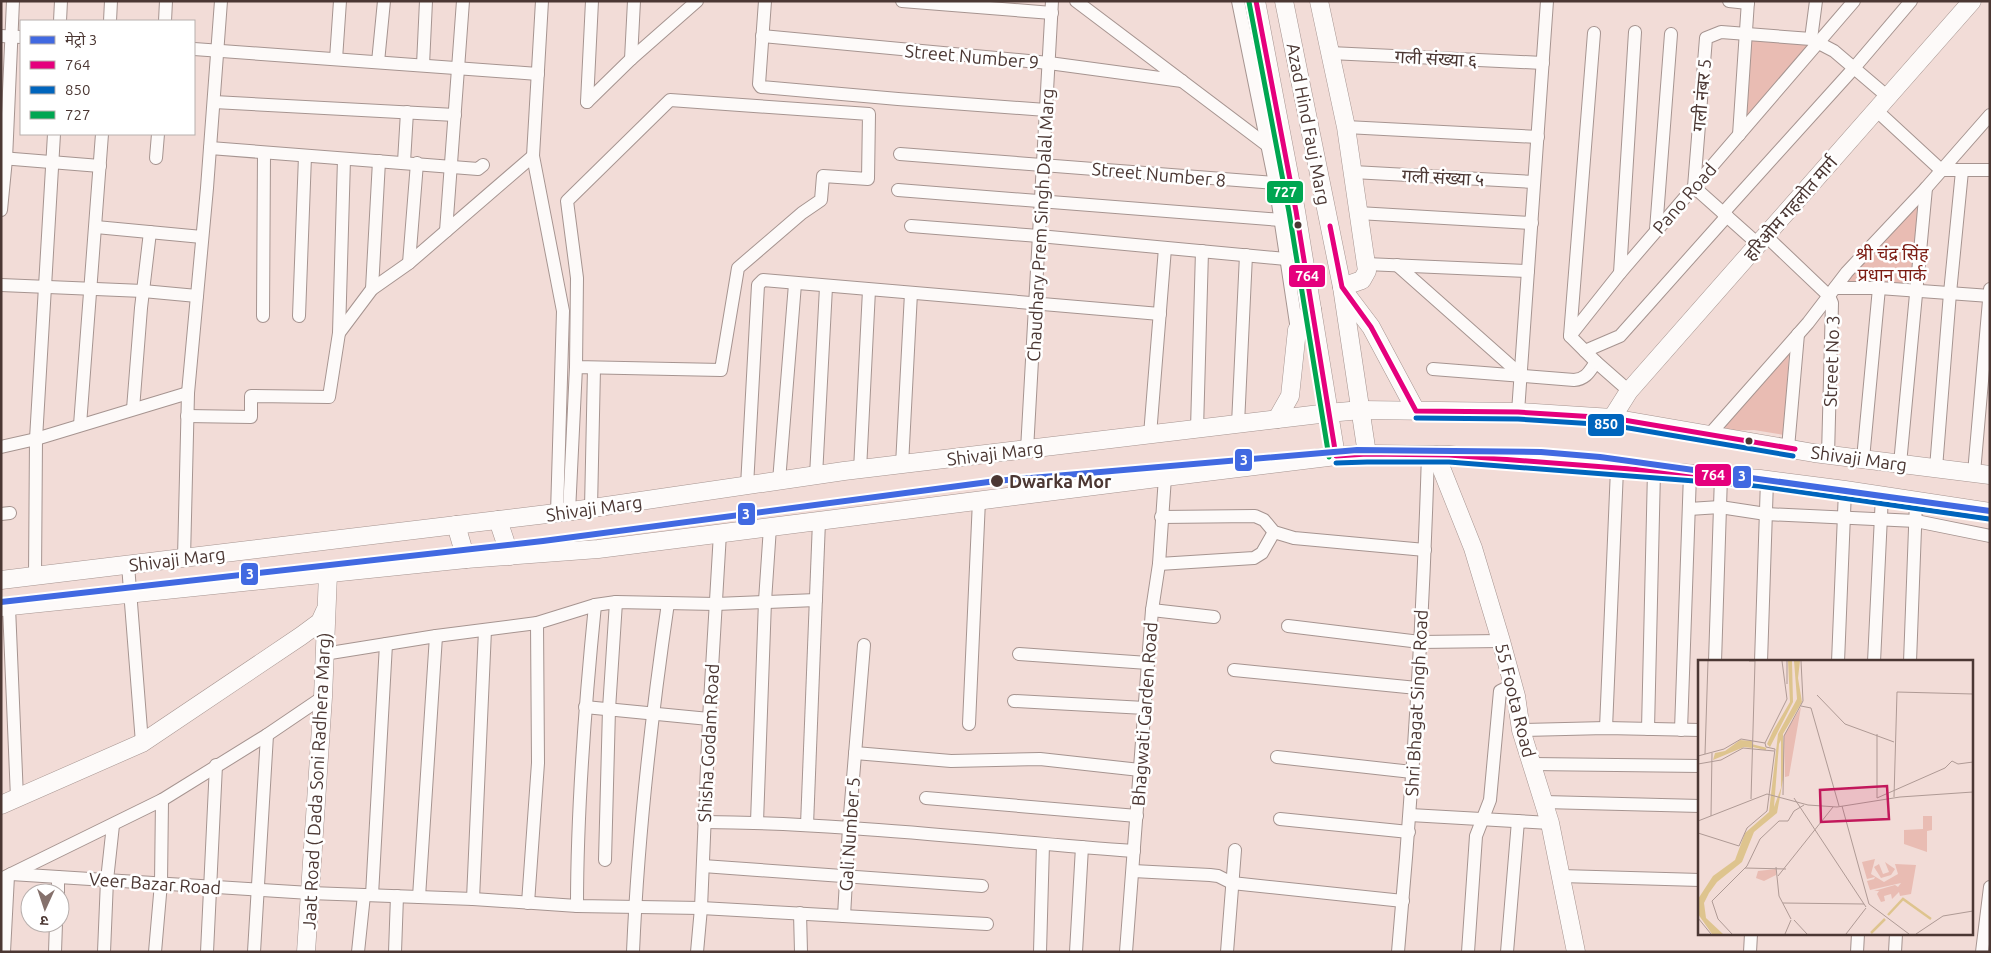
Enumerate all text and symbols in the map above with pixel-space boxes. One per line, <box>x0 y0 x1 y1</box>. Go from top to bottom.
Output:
legend <box>20 20 195 135</box>
text: मेट्रो 3 <box>65 31 97 49</box>
street label: Street Number 9 <box>904 40 1040 72</box>
street label: Azad Hind Fauj Marg <box>1283 41 1335 207</box>
street label: गली संख्या ६ <box>1394 46 1478 70</box>
text: 764 <box>65 56 90 73</box>
street label: गली नंबर 5 <box>1688 58 1714 132</box>
text: 850 <box>65 81 90 98</box>
street label: Chaudhary Prem Singh Dalal Marg <box>1023 88 1057 362</box>
text: 727 <box>65 106 90 123</box>
street label: हरिओम गहलोत मार्ग <box>1739 151 1841 264</box>
street label: Street Number 8 <box>1091 158 1227 190</box>
street label: Pano Road <box>1648 159 1720 237</box>
street label: गली संख्या ५ <box>1401 165 1485 189</box>
line badge: 727 <box>1266 180 1304 204</box>
text: 727 <box>1273 184 1297 200</box>
unlabelled marker <box>1293 220 1303 230</box>
park label: श्री चंद्र सिंह प्रधान पार्क <box>1855 243 1929 284</box>
line badge: 764 <box>1288 264 1326 288</box>
text: 764 <box>1295 268 1319 284</box>
street label: Street No 3 <box>1819 315 1843 407</box>
line badge: 850 <box>1587 413 1625 437</box>
text: 850 <box>1594 416 1618 432</box>
unlabelled marker <box>1744 436 1754 446</box>
street label: Shivaji Marg <box>946 437 1044 469</box>
street label: Shivaji Marg <box>1810 441 1908 475</box>
line badge: 3 <box>1234 448 1253 472</box>
text: 3 <box>1240 452 1248 468</box>
line badge: 764 <box>1694 463 1732 487</box>
line badge: 3 <box>1732 465 1752 489</box>
text: 764 <box>1701 467 1725 483</box>
text: 3 <box>1738 468 1746 484</box>
place label: Dwarka Mor <box>1009 471 1112 491</box>
marker: Dwarka Mor <box>989 473 1005 489</box>
street label: Shivaji Marg <box>545 491 643 525</box>
line badge: 3 <box>737 502 756 526</box>
text: 3 <box>742 506 750 522</box>
street label: Shivaji Marg <box>128 543 226 575</box>
line badge: 3 <box>240 562 259 586</box>
text: 3 <box>246 566 254 582</box>
street label: Shri Bhagat Singh Road <box>1401 609 1431 797</box>
street label: Bhagwati Garden Road <box>1128 621 1160 807</box>
street label: Jaat Road ( Dada Soni Radhera Marg) <box>298 632 335 930</box>
street label: 55 Foota Road <box>1492 641 1540 759</box>
inset map <box>1698 660 1974 936</box>
street label: Shisha Godam Road <box>694 663 722 823</box>
street label: Gali Number 5 <box>835 776 863 892</box>
street label: Veer Bazar Road <box>88 868 222 898</box>
north arrow <box>20 883 70 933</box>
text: उ <box>39 913 49 929</box>

